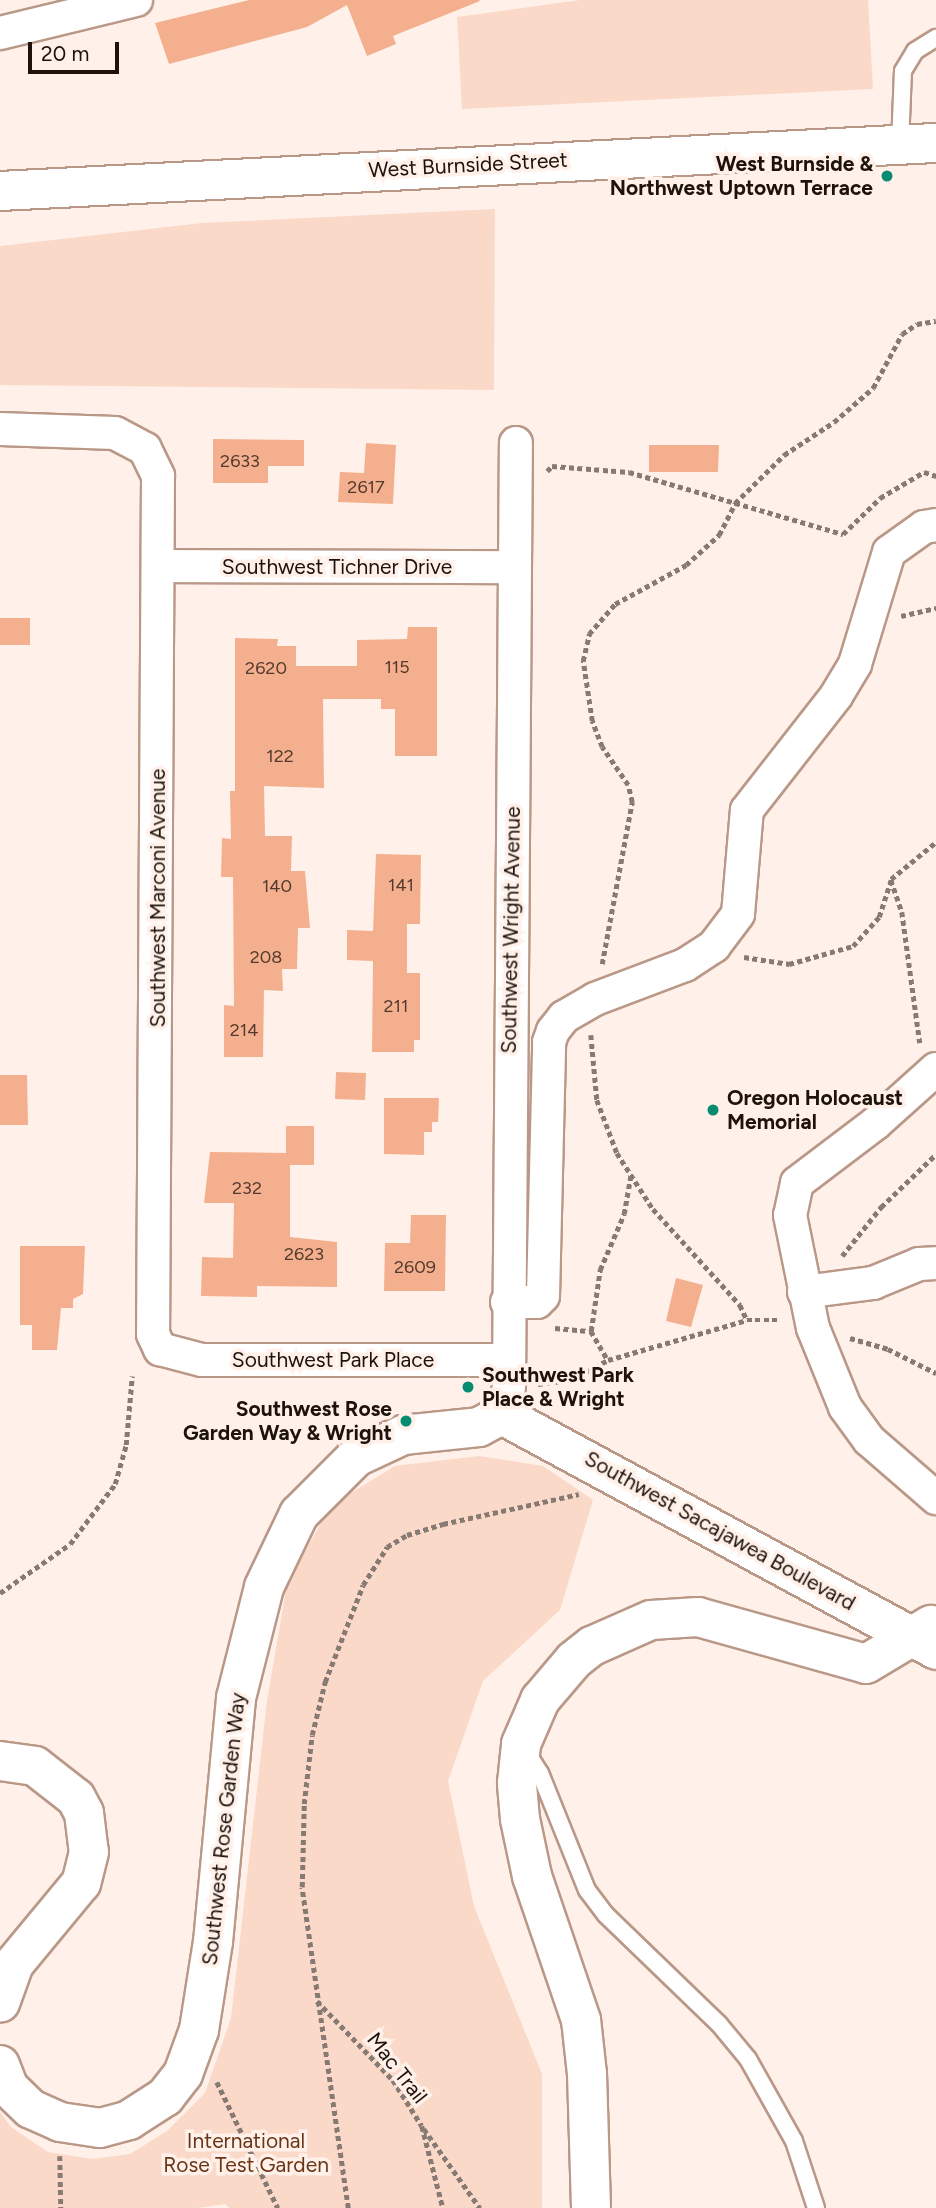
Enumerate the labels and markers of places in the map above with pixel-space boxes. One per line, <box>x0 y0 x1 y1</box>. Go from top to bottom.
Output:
place label: West Burnside & Northwest Uptown Terrace <box>610 151 873 201</box>
marker: West Burnside & Northwest Uptown Terrace <box>879 168 895 184</box>
place label: Oregon Holocaust Memorial <box>727 1085 903 1135</box>
marker: Oregon Holocaust Memorial <box>705 1102 721 1118</box>
place label: Southwest Park Place & Wright <box>482 1362 634 1412</box>
marker: Southwest Park Place & Wright <box>460 1379 476 1395</box>
place label: Southwest Rose Garden Way & Wright <box>183 1396 392 1446</box>
marker: Southwest Rose Garden Way & Wright <box>398 1413 414 1429</box>

